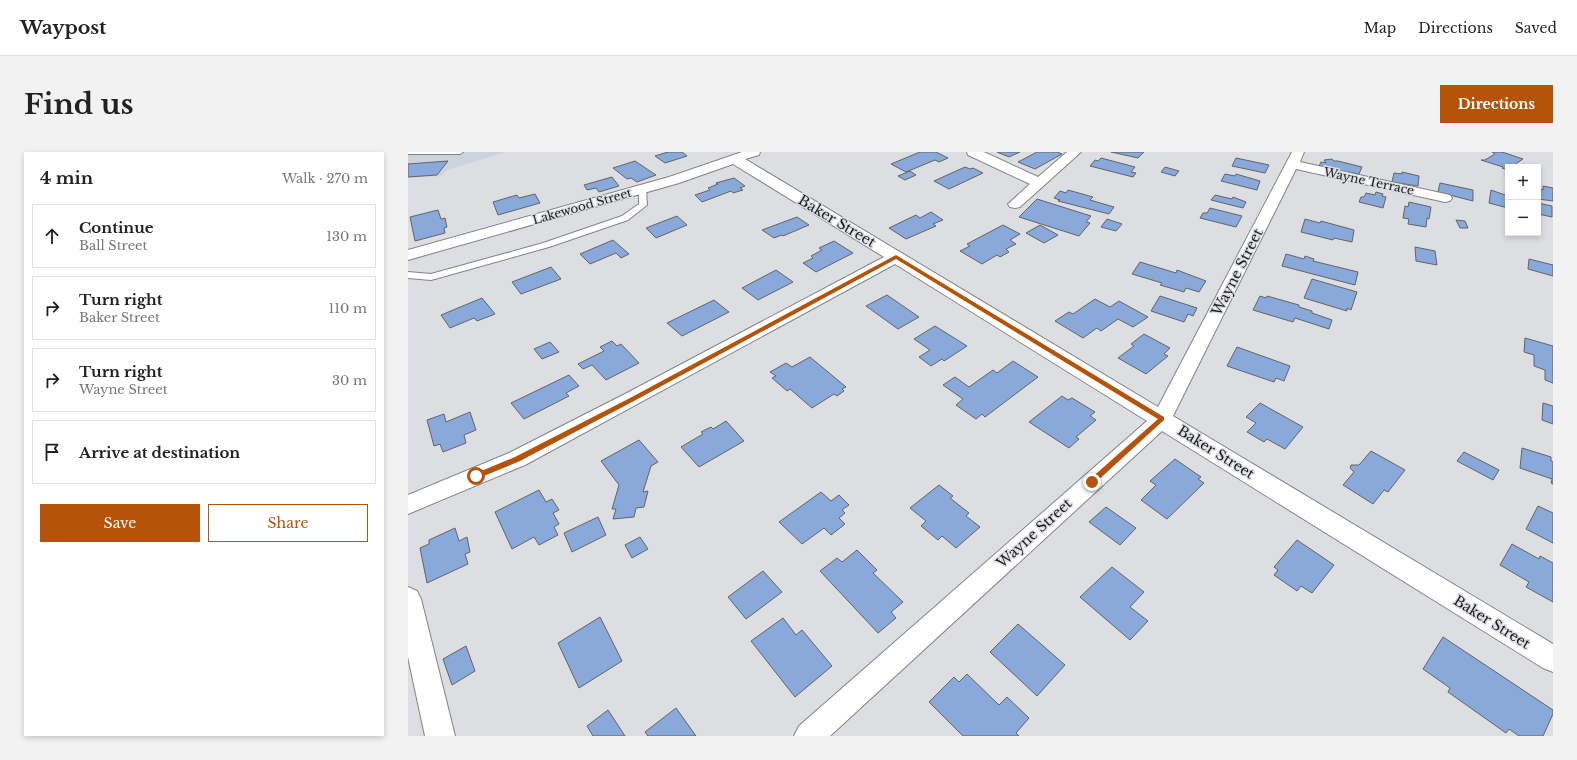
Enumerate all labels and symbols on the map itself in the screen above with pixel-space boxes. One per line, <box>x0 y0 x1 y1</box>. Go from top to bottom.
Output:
street label: Wayne Terrace <box>1321 164 1416 198</box>
street label: Lakewood Street <box>531 185 634 227</box>
street label: Baker Street <box>795 191 880 251</box>
street label: Wayne Street <box>1207 225 1267 320</box>
street label: Baker Street <box>1174 421 1258 483</box>
route start <box>467 467 485 485</box>
route end <box>1083 473 1101 491</box>
street label: Wayne Street <box>992 494 1076 572</box>
street label: Baker Street <box>1450 591 1534 653</box>

